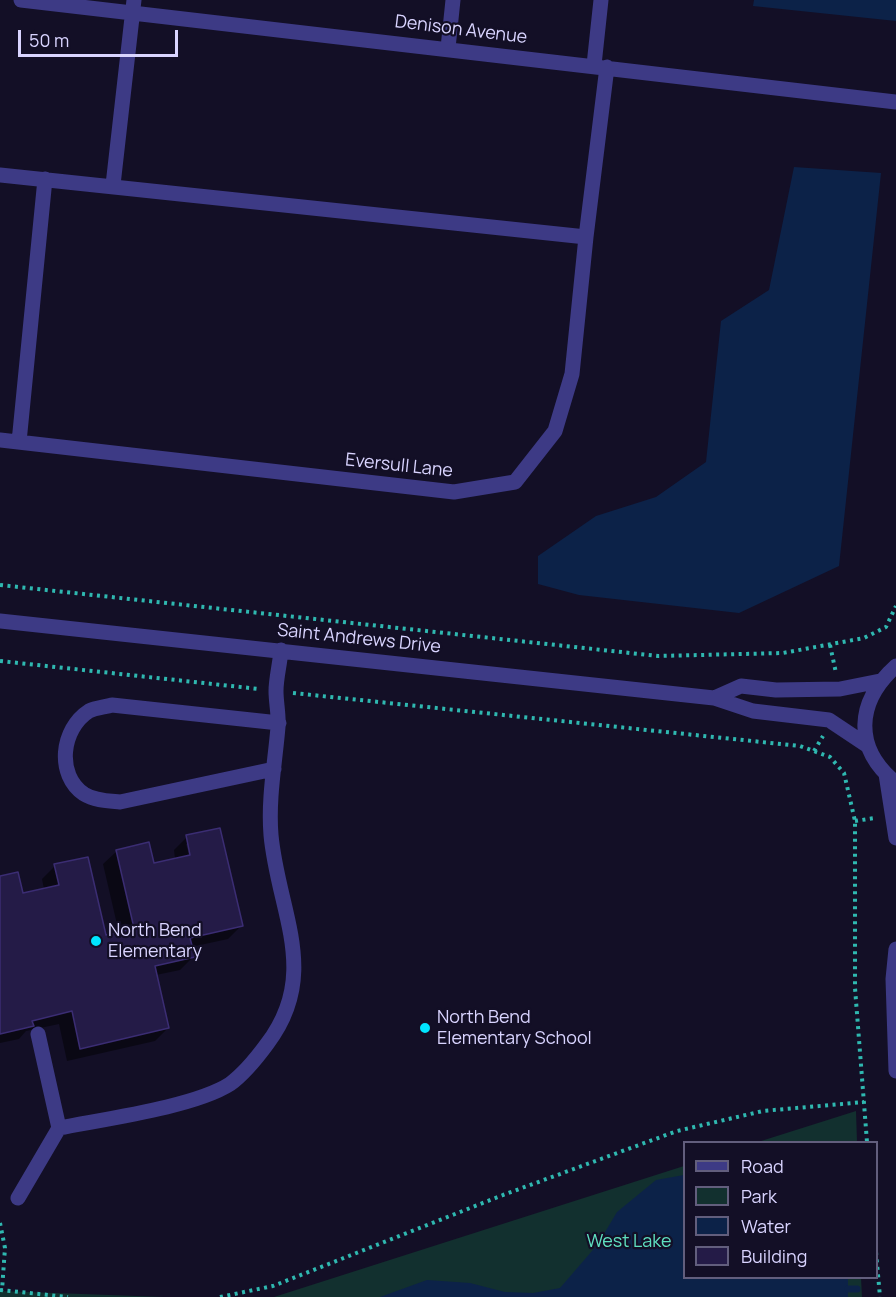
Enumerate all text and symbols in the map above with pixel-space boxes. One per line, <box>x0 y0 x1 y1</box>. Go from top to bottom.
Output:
street label: Denison Avenue <box>394 11 528 49</box>
scale bar <box>21 18 182 56</box>
text: 50 m <box>29 28 69 52</box>
street label: Eversull Lane <box>344 450 454 482</box>
street label: Saint Andrews Drive <box>276 620 442 658</box>
place label: North Bend Elementary <box>108 920 202 962</box>
marker: North Bend Elementary <box>89 934 103 948</box>
place label: North Bend Elementary School <box>437 1007 592 1050</box>
marker: North Bend Elementary School <box>418 1021 432 1035</box>
legend <box>683 1141 878 1279</box>
text: Road <box>741 1154 784 1178</box>
text: Park <box>741 1184 777 1208</box>
text: Water <box>741 1214 791 1238</box>
park label: West Lake <box>587 1231 671 1253</box>
text: Building <box>741 1244 807 1268</box>

